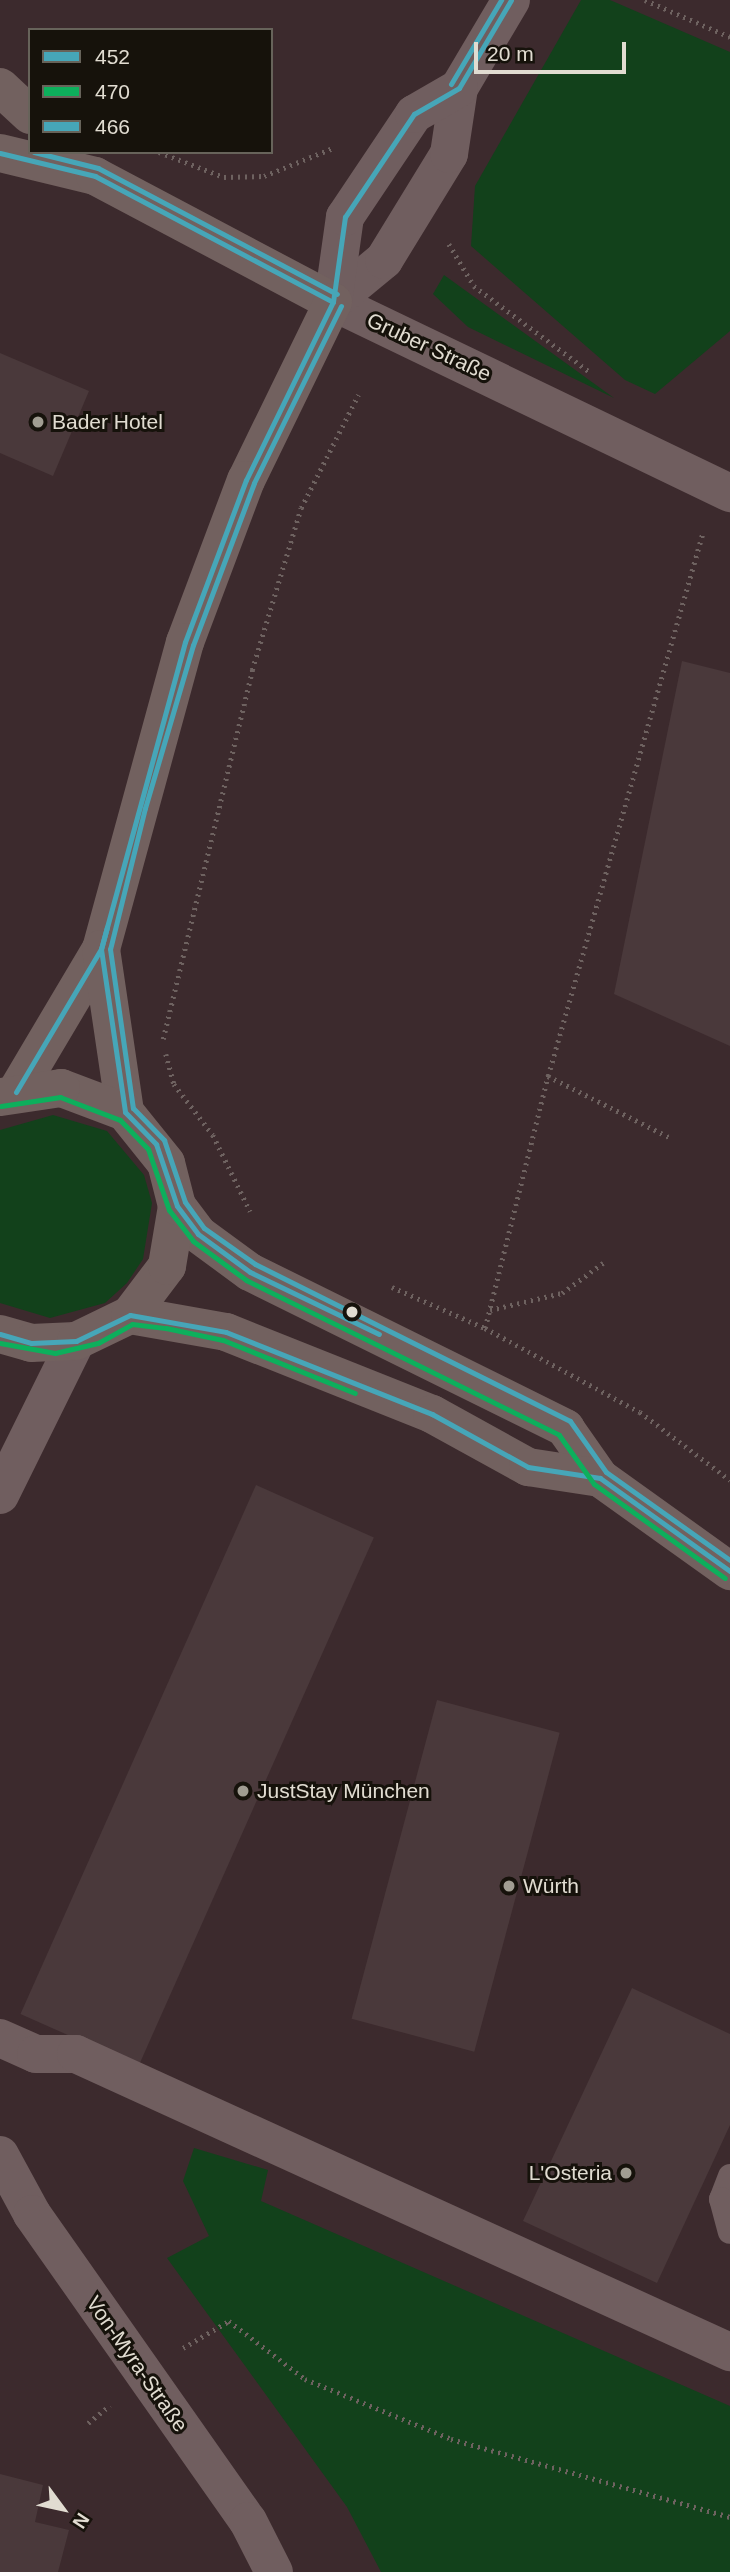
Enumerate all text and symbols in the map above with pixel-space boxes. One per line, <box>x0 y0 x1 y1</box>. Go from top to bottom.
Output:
legend <box>28 28 273 154</box>
scale bar <box>478 28 630 72</box>
text: 20 m <box>487 42 534 65</box>
text: 452 <box>95 45 130 68</box>
text: 470 <box>95 80 130 103</box>
text: 466 <box>95 115 130 138</box>
street label: Gruber Straße <box>363 307 495 387</box>
place label: Bader Hotel <box>52 409 163 435</box>
marker: Bader Hotel <box>30 414 46 430</box>
unlabelled marker <box>345 1305 359 1319</box>
place label: JustStay München <box>257 1778 430 1804</box>
marker: JustStay München <box>235 1783 251 1799</box>
place label: Würth <box>523 1873 579 1899</box>
marker: Würth <box>501 1878 517 1894</box>
place label: L'Osteria <box>529 2160 612 2186</box>
marker: L'Osteria <box>618 2165 634 2181</box>
street label: Von-Myra-Straße <box>81 2291 193 2437</box>
north arrow <box>28 2474 98 2544</box>
text: N <box>68 2509 94 2532</box>

